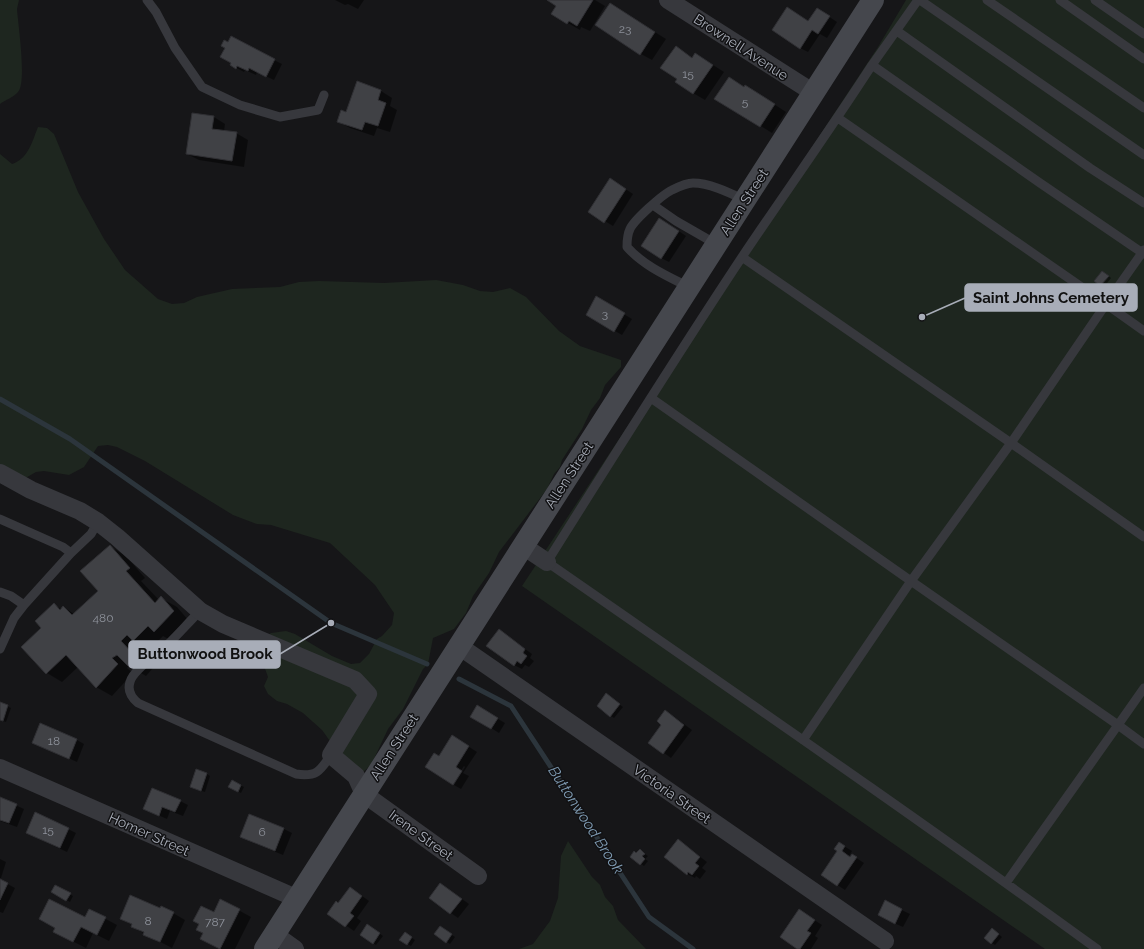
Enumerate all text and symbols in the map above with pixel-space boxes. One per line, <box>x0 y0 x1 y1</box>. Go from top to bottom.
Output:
street label: Brownell Avenue <box>691 11 791 83</box>
house number: 23 <box>619 22 631 36</box>
house number: 15 <box>682 67 694 81</box>
house number: 5 <box>742 95 749 109</box>
street label: Allen Street <box>717 166 772 238</box>
callout: Saint Johns Cemetery <box>965 284 1137 311</box>
text: Saint Johns Cemetery <box>973 289 1130 307</box>
house number: 3 <box>602 307 608 321</box>
street label: Allen Street <box>542 439 597 511</box>
house number: 480 <box>92 611 114 625</box>
callout: Buttonwood Brook <box>129 641 280 668</box>
text: Buttonwood Brook <box>137 645 273 663</box>
street label: Allen Street <box>367 711 422 783</box>
house number: 18 <box>48 734 60 748</box>
street label: Victoria Street <box>630 761 714 827</box>
water label: Buttonwood Brook <box>544 763 628 877</box>
street label: Irene Street <box>386 806 456 864</box>
street label: Homer Street <box>106 809 192 859</box>
house number: 15 <box>42 823 54 837</box>
house number: 6 <box>258 825 266 839</box>
house number: 8 <box>144 914 152 928</box>
house number: 787 <box>205 915 226 929</box>

